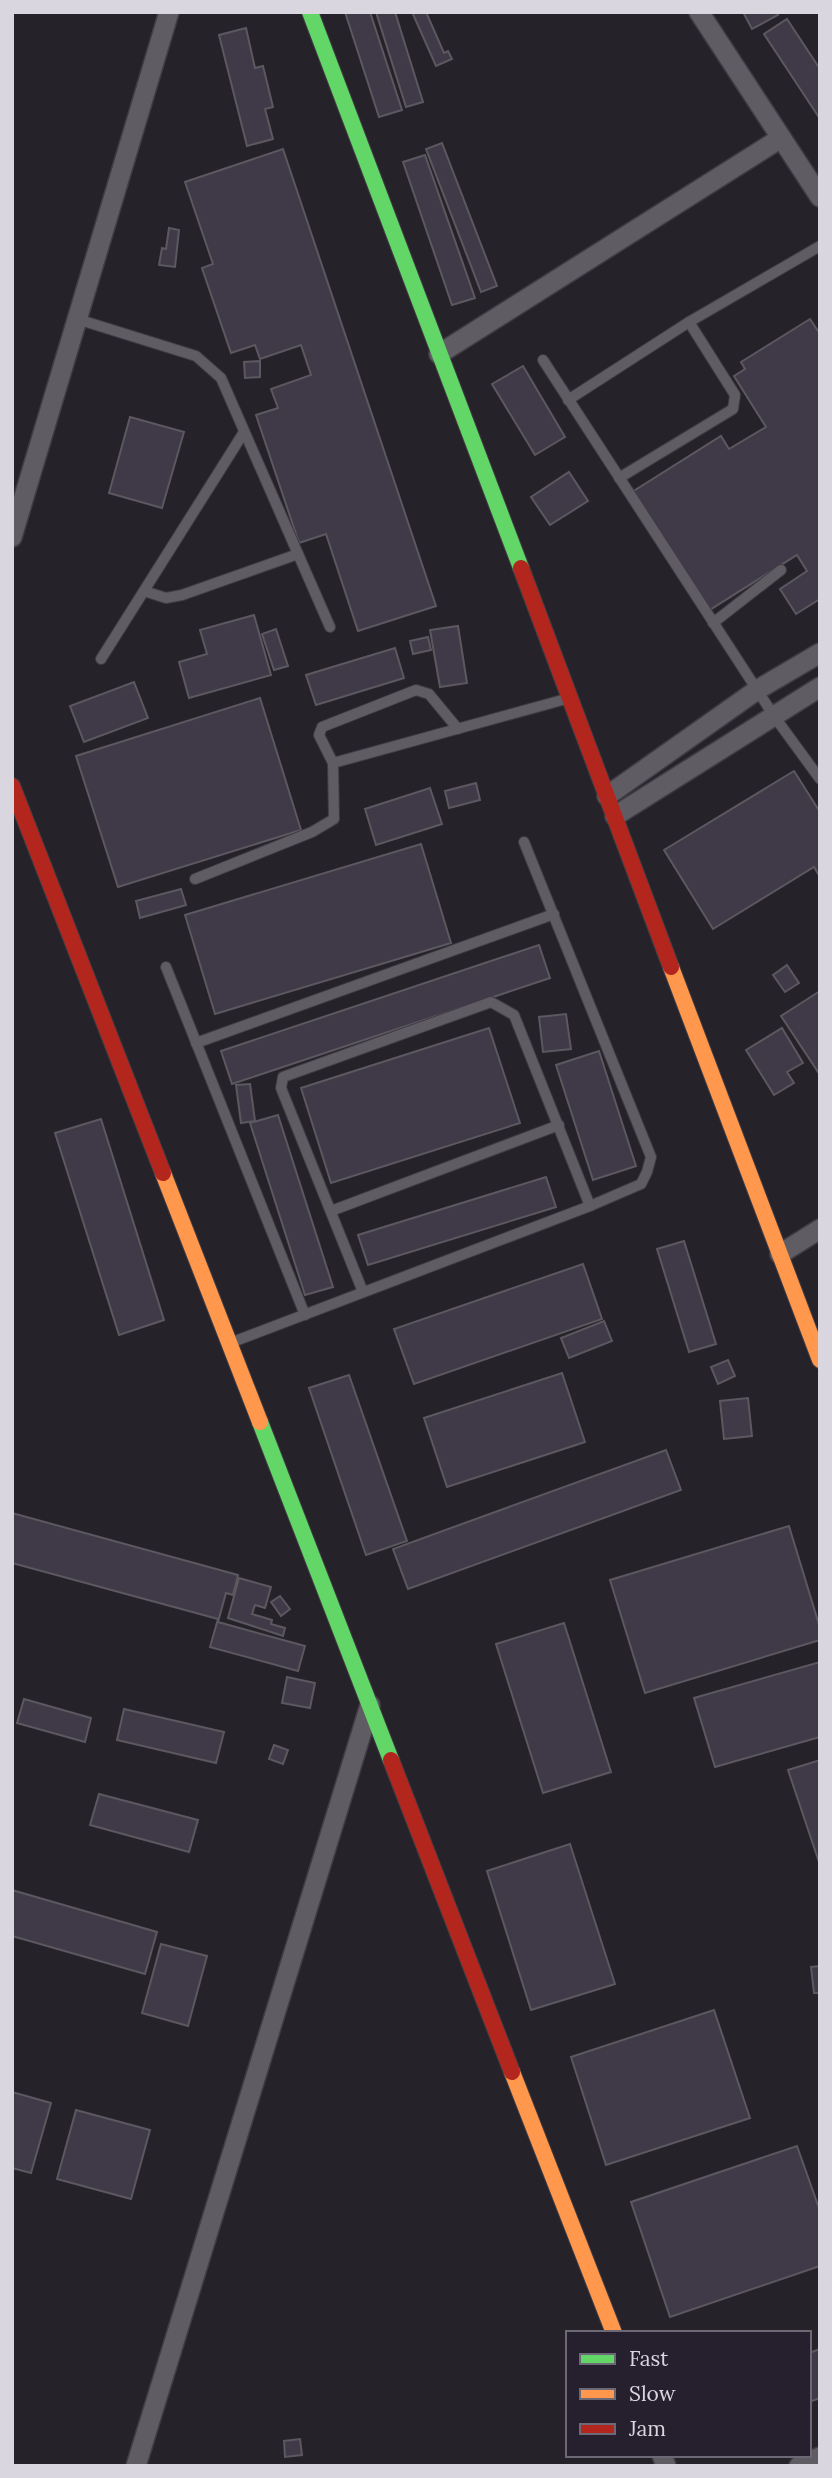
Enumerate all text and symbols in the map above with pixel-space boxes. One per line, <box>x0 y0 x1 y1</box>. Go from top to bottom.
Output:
legend <box>566 2331 811 2457</box>
text: Fast <box>629 2345 669 2372</box>
text: Slow <box>629 2380 676 2407</box>
text: Jam <box>628 2415 666 2442</box>

